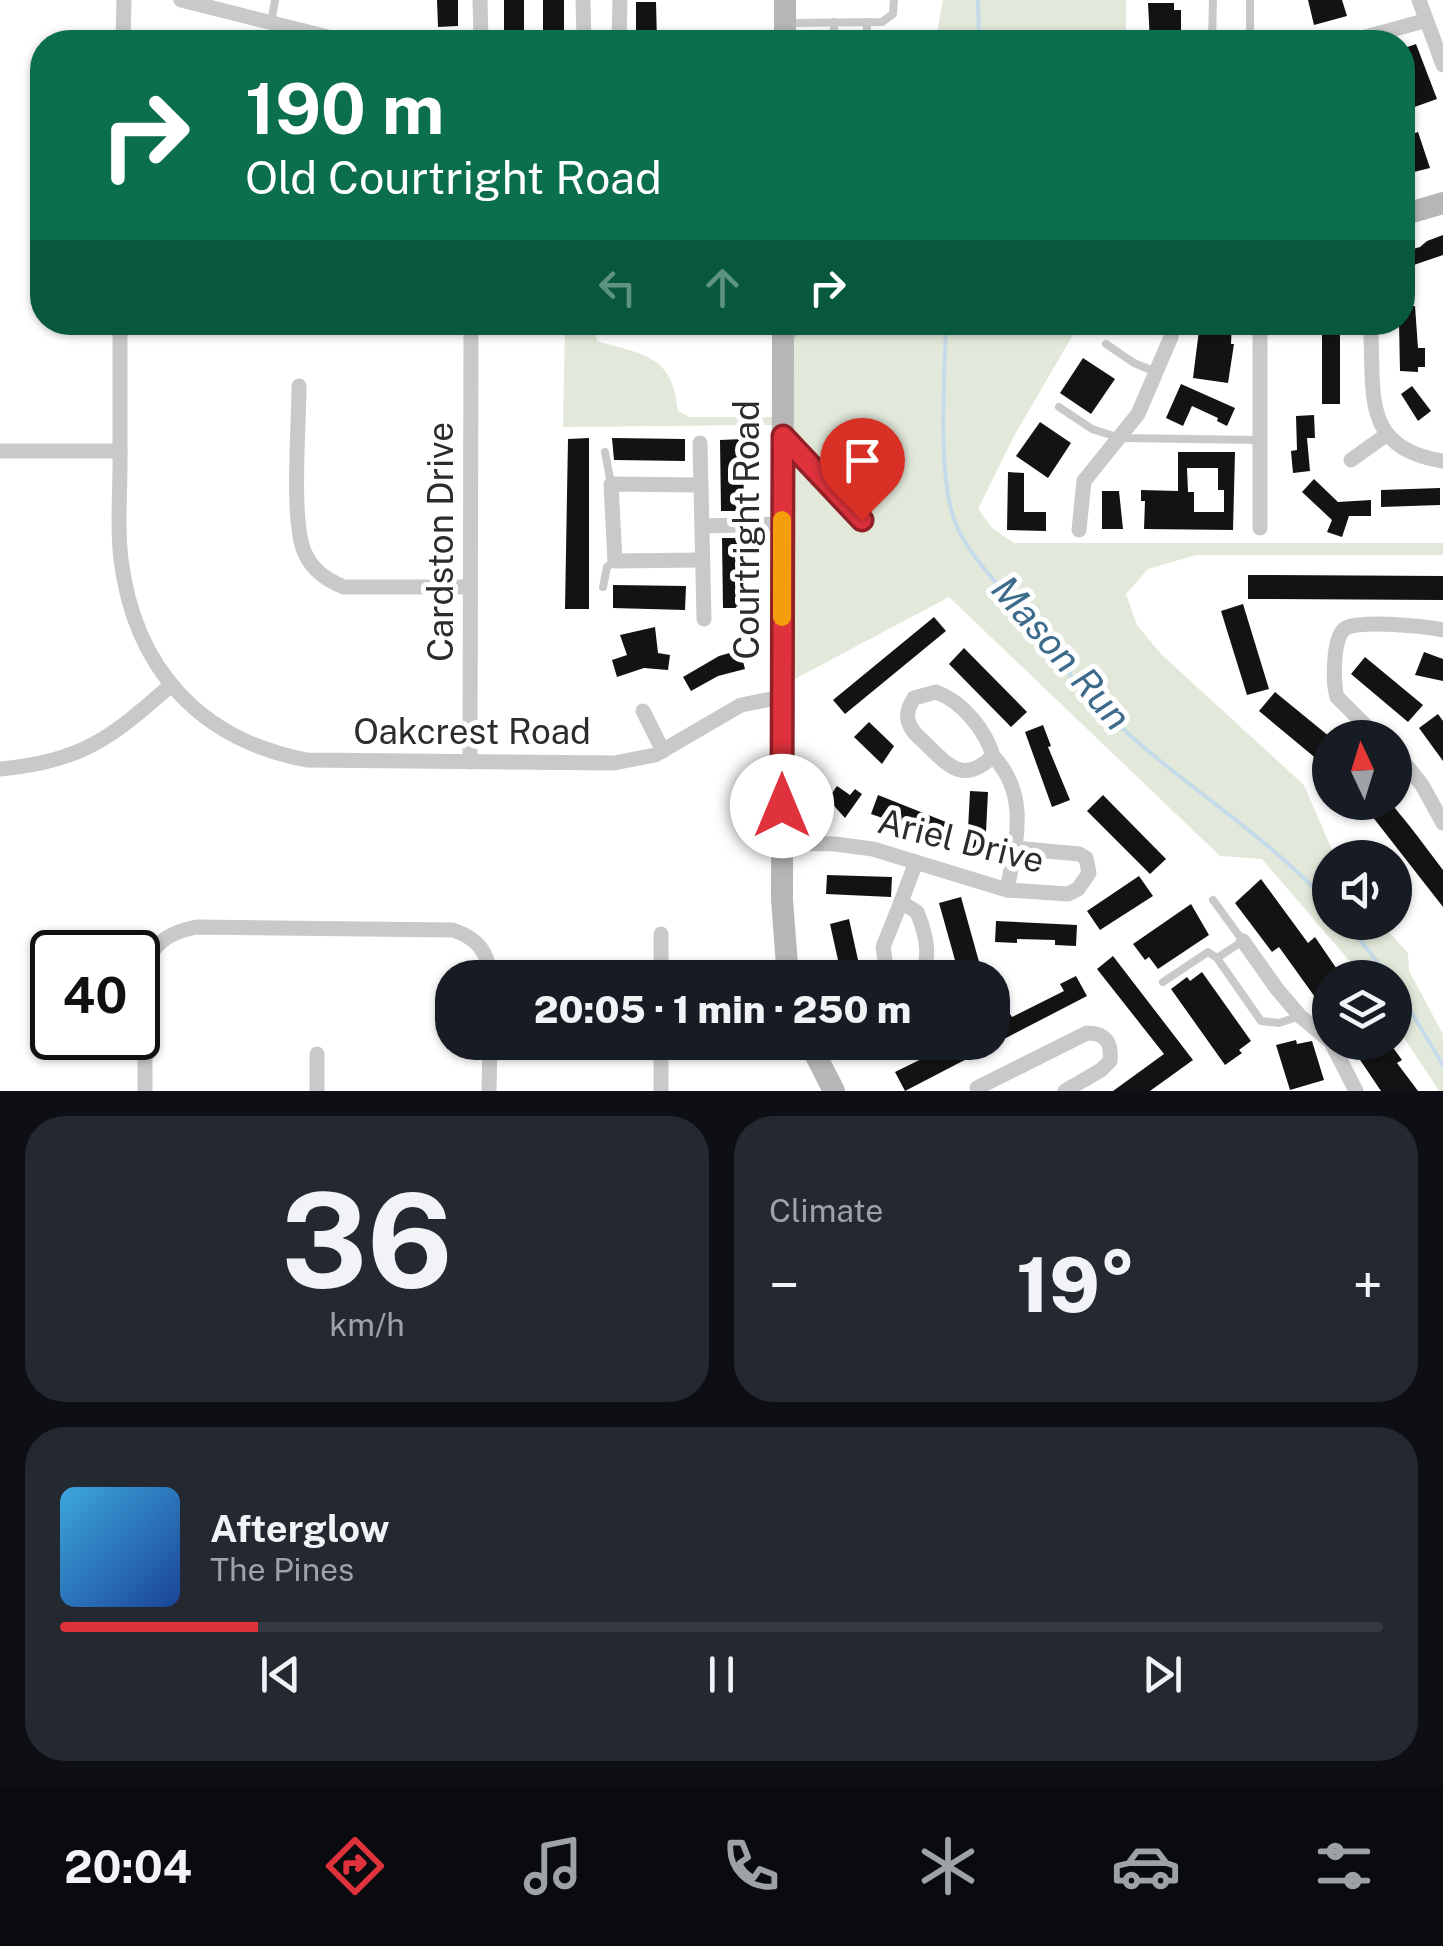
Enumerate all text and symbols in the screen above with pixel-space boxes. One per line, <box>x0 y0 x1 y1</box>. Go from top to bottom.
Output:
text: 190 m <box>245 67 444 150</box>
icon: right <box>80 70 210 200</box>
text: Old Courtright Road <box>245 151 662 204</box>
icon: left <box>590 260 645 315</box>
icon: ahead <box>695 260 750 315</box>
icon: right <box>800 260 855 315</box>
street label: Courtright Road <box>726 400 767 660</box>
pin <box>820 418 905 521</box>
street label: Cardston Drive <box>420 422 461 662</box>
icon: arrive <box>835 433 890 488</box>
water label: Mason Run <box>982 567 1140 739</box>
street label: Oakcrest Road <box>353 711 591 752</box>
north arrow <box>1312 720 1412 820</box>
map controls <box>1312 720 1412 1060</box>
position arrow <box>730 754 834 858</box>
street label: Ariel Drive <box>874 800 1049 881</box>
button: sound <box>1312 840 1412 940</box>
speed limit sign: 40 <box>30 930 160 1060</box>
button: layers <box>1312 960 1412 1060</box>
text: 20:05 · 1 min · 250 m <box>534 987 911 1032</box>
text: 36 <box>281 1165 453 1317</box>
text: Climate <box>769 1192 883 1229</box>
text: 19° <box>1016 1241 1136 1329</box>
text: − <box>769 1253 800 1317</box>
text: + <box>1353 1253 1383 1317</box>
text: km/h <box>329 1306 405 1343</box>
text: Afterglow <box>210 1506 390 1551</box>
text: The Pines <box>210 1551 354 1588</box>
icon: previous <box>253 1647 308 1702</box>
icon: pause <box>694 1647 749 1702</box>
icon: next <box>1135 1647 1190 1702</box>
icon: directions <box>320 1831 390 1901</box>
icon: music <box>518 1831 588 1901</box>
icon: phone <box>716 1831 786 1901</box>
icon: climate <box>913 1831 983 1901</box>
icon: car <box>1111 1831 1181 1901</box>
icon: filters <box>1309 1831 1379 1901</box>
text: 20:04 <box>64 1840 192 1893</box>

